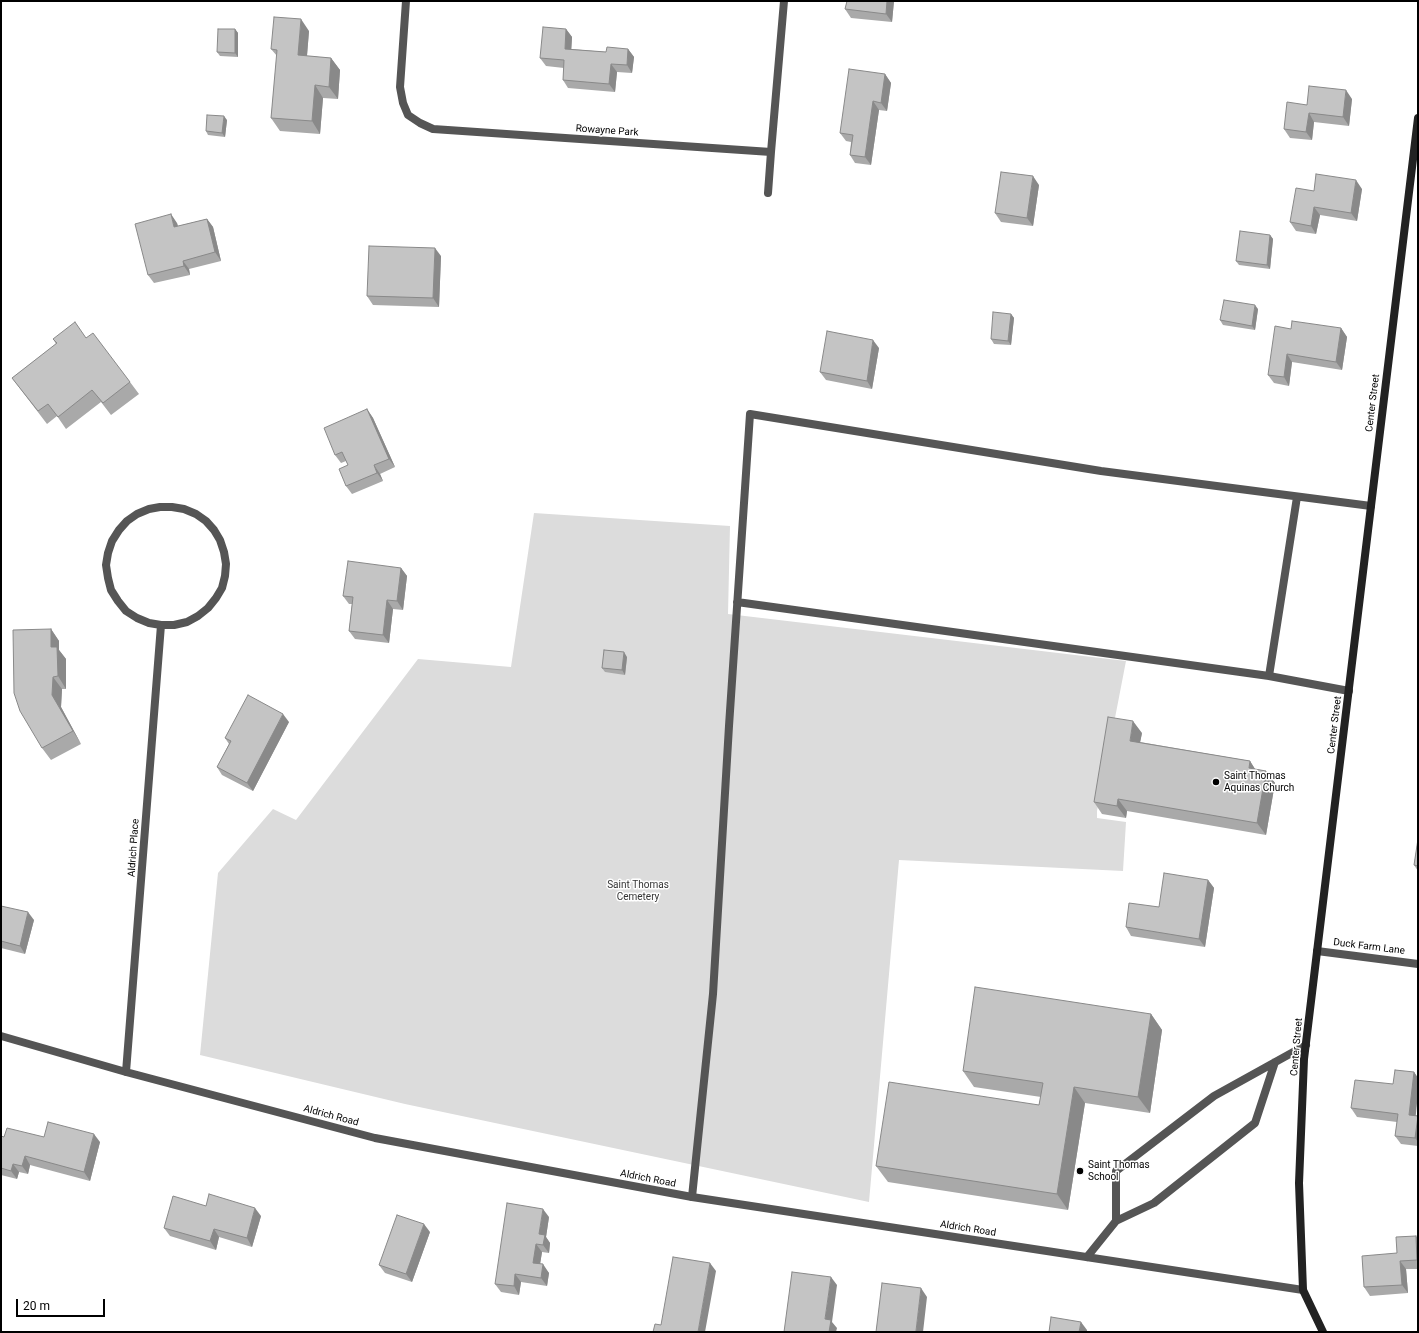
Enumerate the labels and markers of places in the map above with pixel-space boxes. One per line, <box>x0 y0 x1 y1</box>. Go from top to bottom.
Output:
place label: Saint Thomas Aquinas Church <box>1224 770 1294 794</box>
marker: Saint Thomas Aquinas Church <box>1211 777 1221 787</box>
place label: Saint Thomas School <box>1088 1159 1150 1182</box>
marker: Saint Thomas School <box>1075 1166 1085 1176</box>

